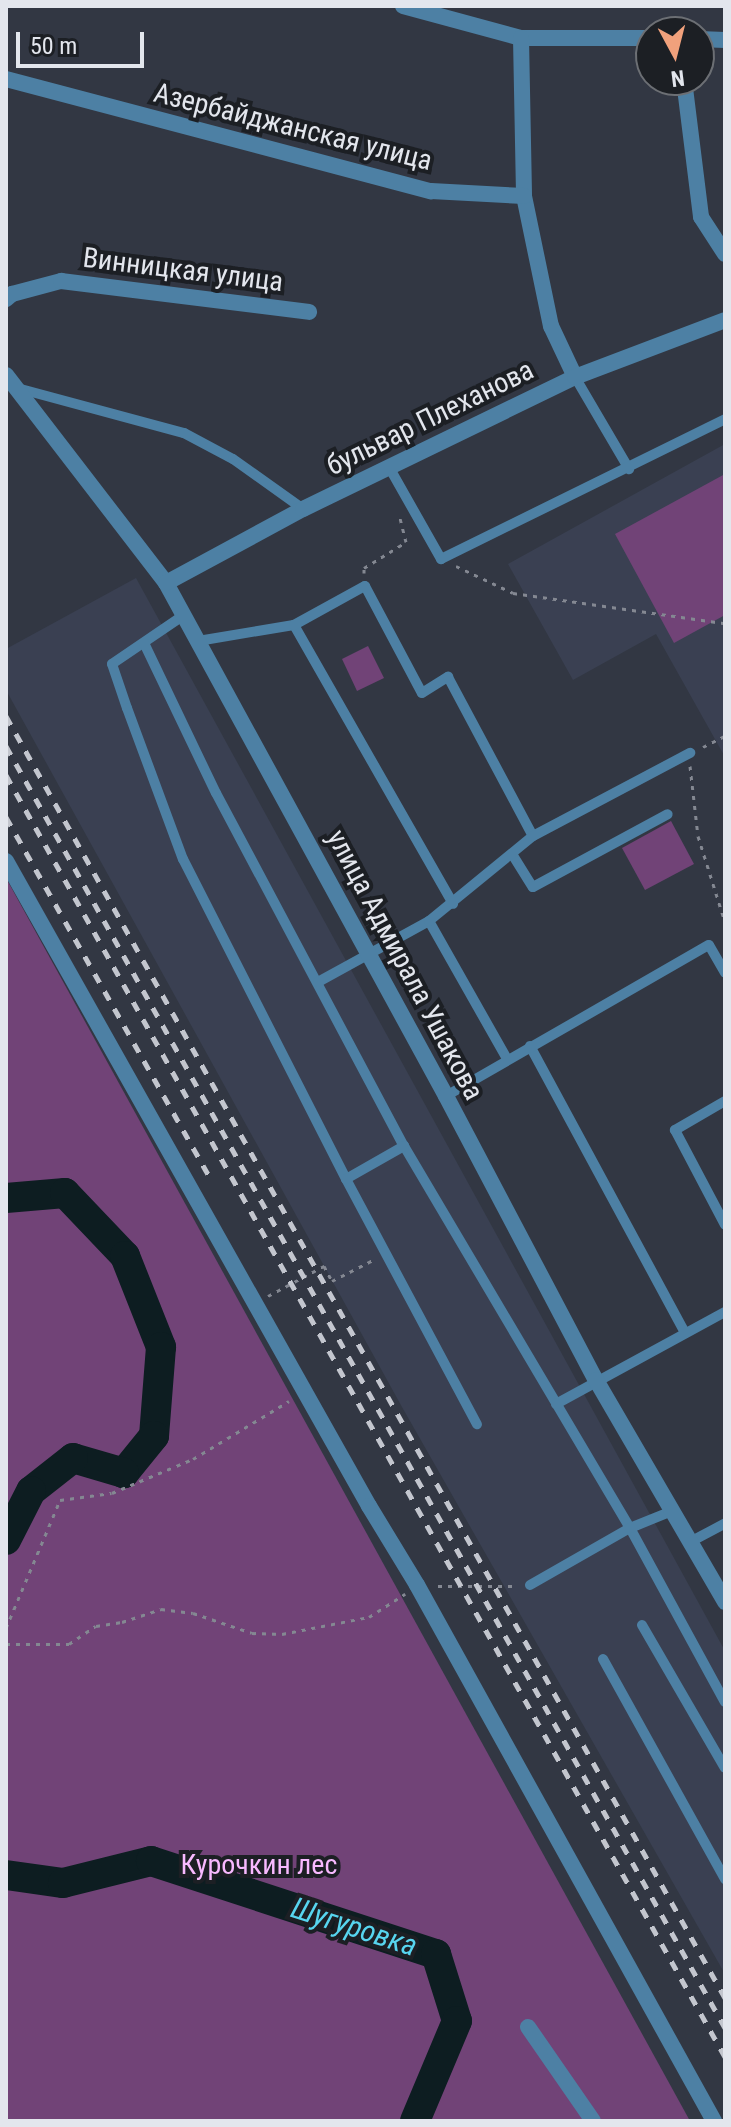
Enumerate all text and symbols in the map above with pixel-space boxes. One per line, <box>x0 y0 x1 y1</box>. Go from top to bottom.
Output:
scale bar <box>20 16 148 66</box>
north arrow <box>635 16 715 96</box>
text: 50 m <box>30 32 77 60</box>
text: N <box>670 65 686 92</box>
street label: Азербайджанская улица <box>150 76 436 178</box>
street label: Винницкая улица <box>81 241 285 299</box>
street label: бульвар Плеханова <box>321 353 539 483</box>
street label: улица Адмирала Ушакова <box>320 824 490 1106</box>
park label: Курочкин лес <box>181 1848 337 1882</box>
water label: Шугуровка <box>286 1890 422 1964</box>

